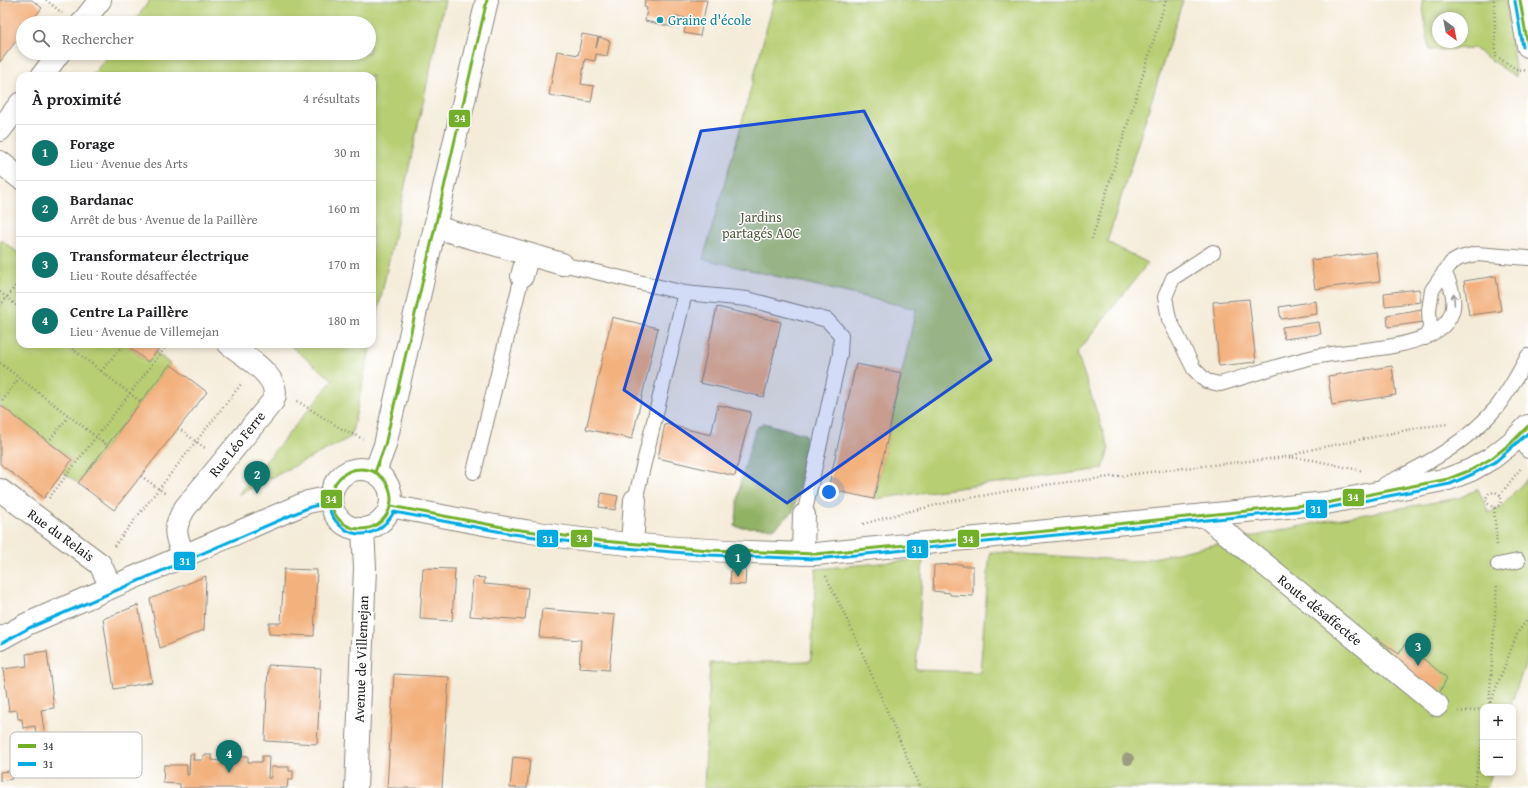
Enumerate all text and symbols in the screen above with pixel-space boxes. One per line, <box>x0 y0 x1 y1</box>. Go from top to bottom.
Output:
place label: Graine d'école <box>668 10 752 30</box>
north arrow <box>1432 12 1468 48</box>
marker: Graine d'école <box>655 15 665 25</box>
search box <box>16 16 376 60</box>
icon: search <box>30 27 52 49</box>
text: Rechercher <box>62 28 134 49</box>
text: À proximité <box>32 86 121 111</box>
text: 4 résultats <box>303 89 360 108</box>
line badge: 34 <box>448 109 471 128</box>
text: 34 <box>454 110 466 126</box>
text: Forage <box>70 133 115 154</box>
text: 1 <box>42 143 48 162</box>
text: 30 m <box>334 143 360 162</box>
text: Lieu · Avenue des Arts <box>70 154 188 173</box>
text: Bardanac <box>70 189 133 210</box>
text: 2 <box>42 199 48 218</box>
text: 160 m <box>328 199 360 218</box>
park label: Jardins partagés AOC <box>722 207 800 243</box>
text: Arrêt de bus · Avenue de la Paillère <box>70 210 258 229</box>
text: Transformateur électrique <box>70 245 249 266</box>
text: 3 <box>42 255 48 274</box>
text: 170 m <box>328 255 360 274</box>
text: Lieu · Route désaffectée <box>70 266 197 285</box>
one-way arrow <box>1450 293 1457 306</box>
text: Centre La Paillère <box>70 301 188 322</box>
text: 4 <box>42 311 48 330</box>
text: 180 m <box>328 311 360 330</box>
text: Lieu · Avenue de Villemejan <box>70 322 219 341</box>
street label: Rue Léo Ferre <box>204 406 270 481</box>
pin: 2 <box>244 461 270 494</box>
your location <box>819 482 839 502</box>
line badge: 34 <box>1342 488 1365 507</box>
line badge: 34 <box>320 489 343 509</box>
text: 34 <box>1347 489 1359 505</box>
text: 34 <box>325 491 337 507</box>
line badge: 31 <box>1305 499 1328 519</box>
text: 31 <box>1310 501 1322 517</box>
street label: Rue du Relais <box>24 504 98 566</box>
line badge: 31 <box>536 529 559 548</box>
line badge: 34 <box>570 529 593 548</box>
line badge: 34 <box>957 529 980 548</box>
text: 34 <box>576 530 588 546</box>
text: 31 <box>542 531 554 547</box>
text: 34 <box>962 531 974 547</box>
line badge: 31 <box>906 539 929 559</box>
text: 31 <box>911 541 923 557</box>
pin: 1 <box>725 544 751 577</box>
line badge: 31 <box>173 551 196 571</box>
text: 31 <box>179 553 191 569</box>
street label: Route désaffectée <box>1274 570 1367 651</box>
street label: Avenue de Villemejan <box>349 595 373 723</box>
pin: 3 <box>1405 633 1431 666</box>
map controls <box>1480 704 1516 776</box>
button: + <box>1480 704 1516 740</box>
legend <box>10 732 142 778</box>
text: 34 <box>43 738 54 754</box>
pin: 4 <box>216 740 242 773</box>
button: − <box>1480 740 1516 776</box>
text: 31 <box>43 756 54 772</box>

